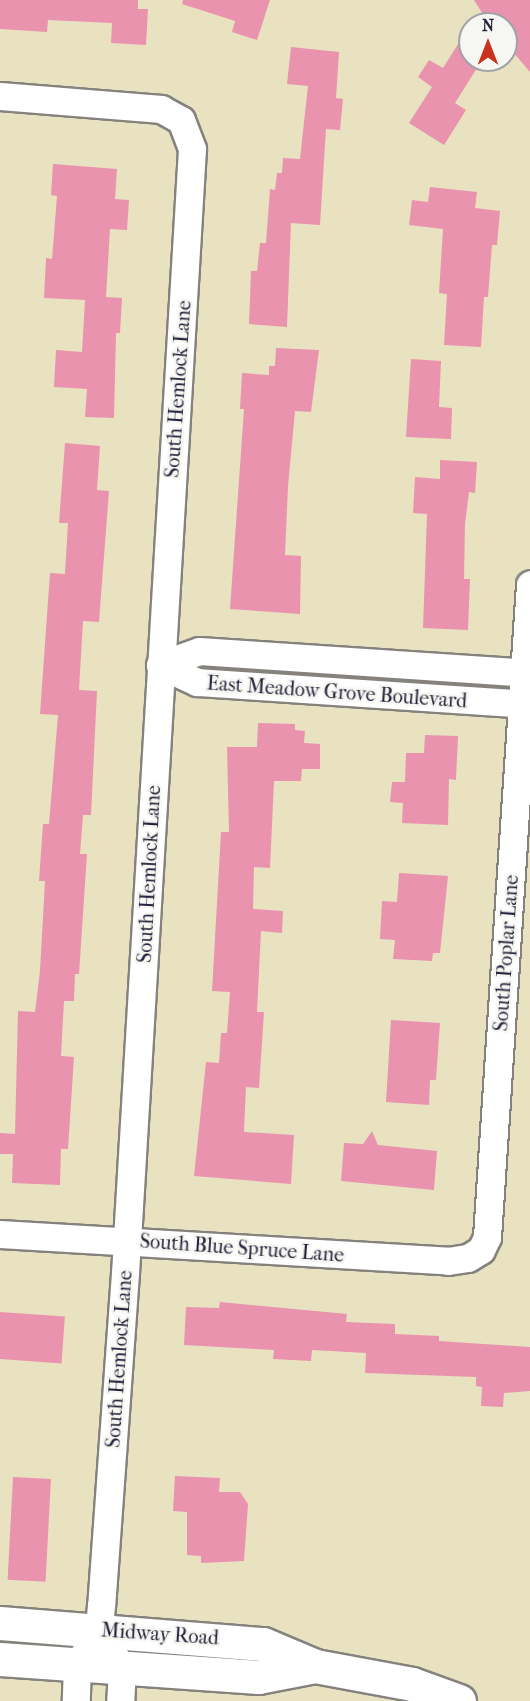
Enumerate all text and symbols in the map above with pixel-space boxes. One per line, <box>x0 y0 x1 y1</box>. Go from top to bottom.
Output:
north arrow <box>458 12 518 72</box>
text: N <box>482 16 494 35</box>
street label: South Hemlock Lane <box>160 299 196 479</box>
street label: East Meadow Grove Boulevard <box>206 671 468 713</box>
street label: South Hemlock Lane <box>132 785 166 963</box>
street label: South Poplar Lane <box>489 874 523 1032</box>
street label: South Blue Spruce Lane <box>139 1229 345 1267</box>
street label: South Hemlock Lane <box>101 1269 137 1449</box>
street label: Midway Road <box>100 1618 220 1650</box>

